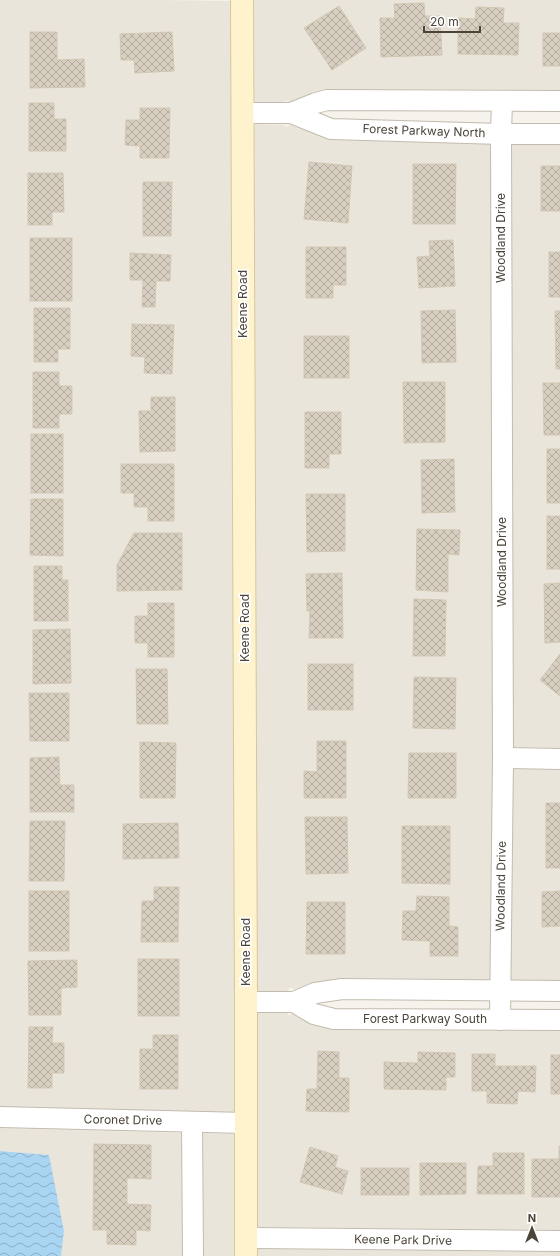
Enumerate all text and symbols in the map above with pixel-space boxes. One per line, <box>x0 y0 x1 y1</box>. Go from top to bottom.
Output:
scale bar <box>424 8 480 34</box>
text: 20 m <box>430 14 459 29</box>
street label: Forest Parkway North <box>362 121 486 140</box>
street label: Woodland Drive <box>493 193 508 283</box>
street label: Keene Road <box>235 270 250 338</box>
street label: Woodland Drive <box>494 517 509 607</box>
street label: Keene Road <box>237 594 252 662</box>
street label: Woodland Drive <box>492 841 509 931</box>
street label: Keene Road <box>238 918 253 986</box>
street label: Forest Parkway South <box>363 1011 487 1026</box>
street label: Coronet Drive <box>84 1111 162 1128</box>
north arrow <box>512 1208 552 1248</box>
text: N <box>528 1211 536 1225</box>
street label: Keene Park Drive <box>354 1231 452 1248</box>

